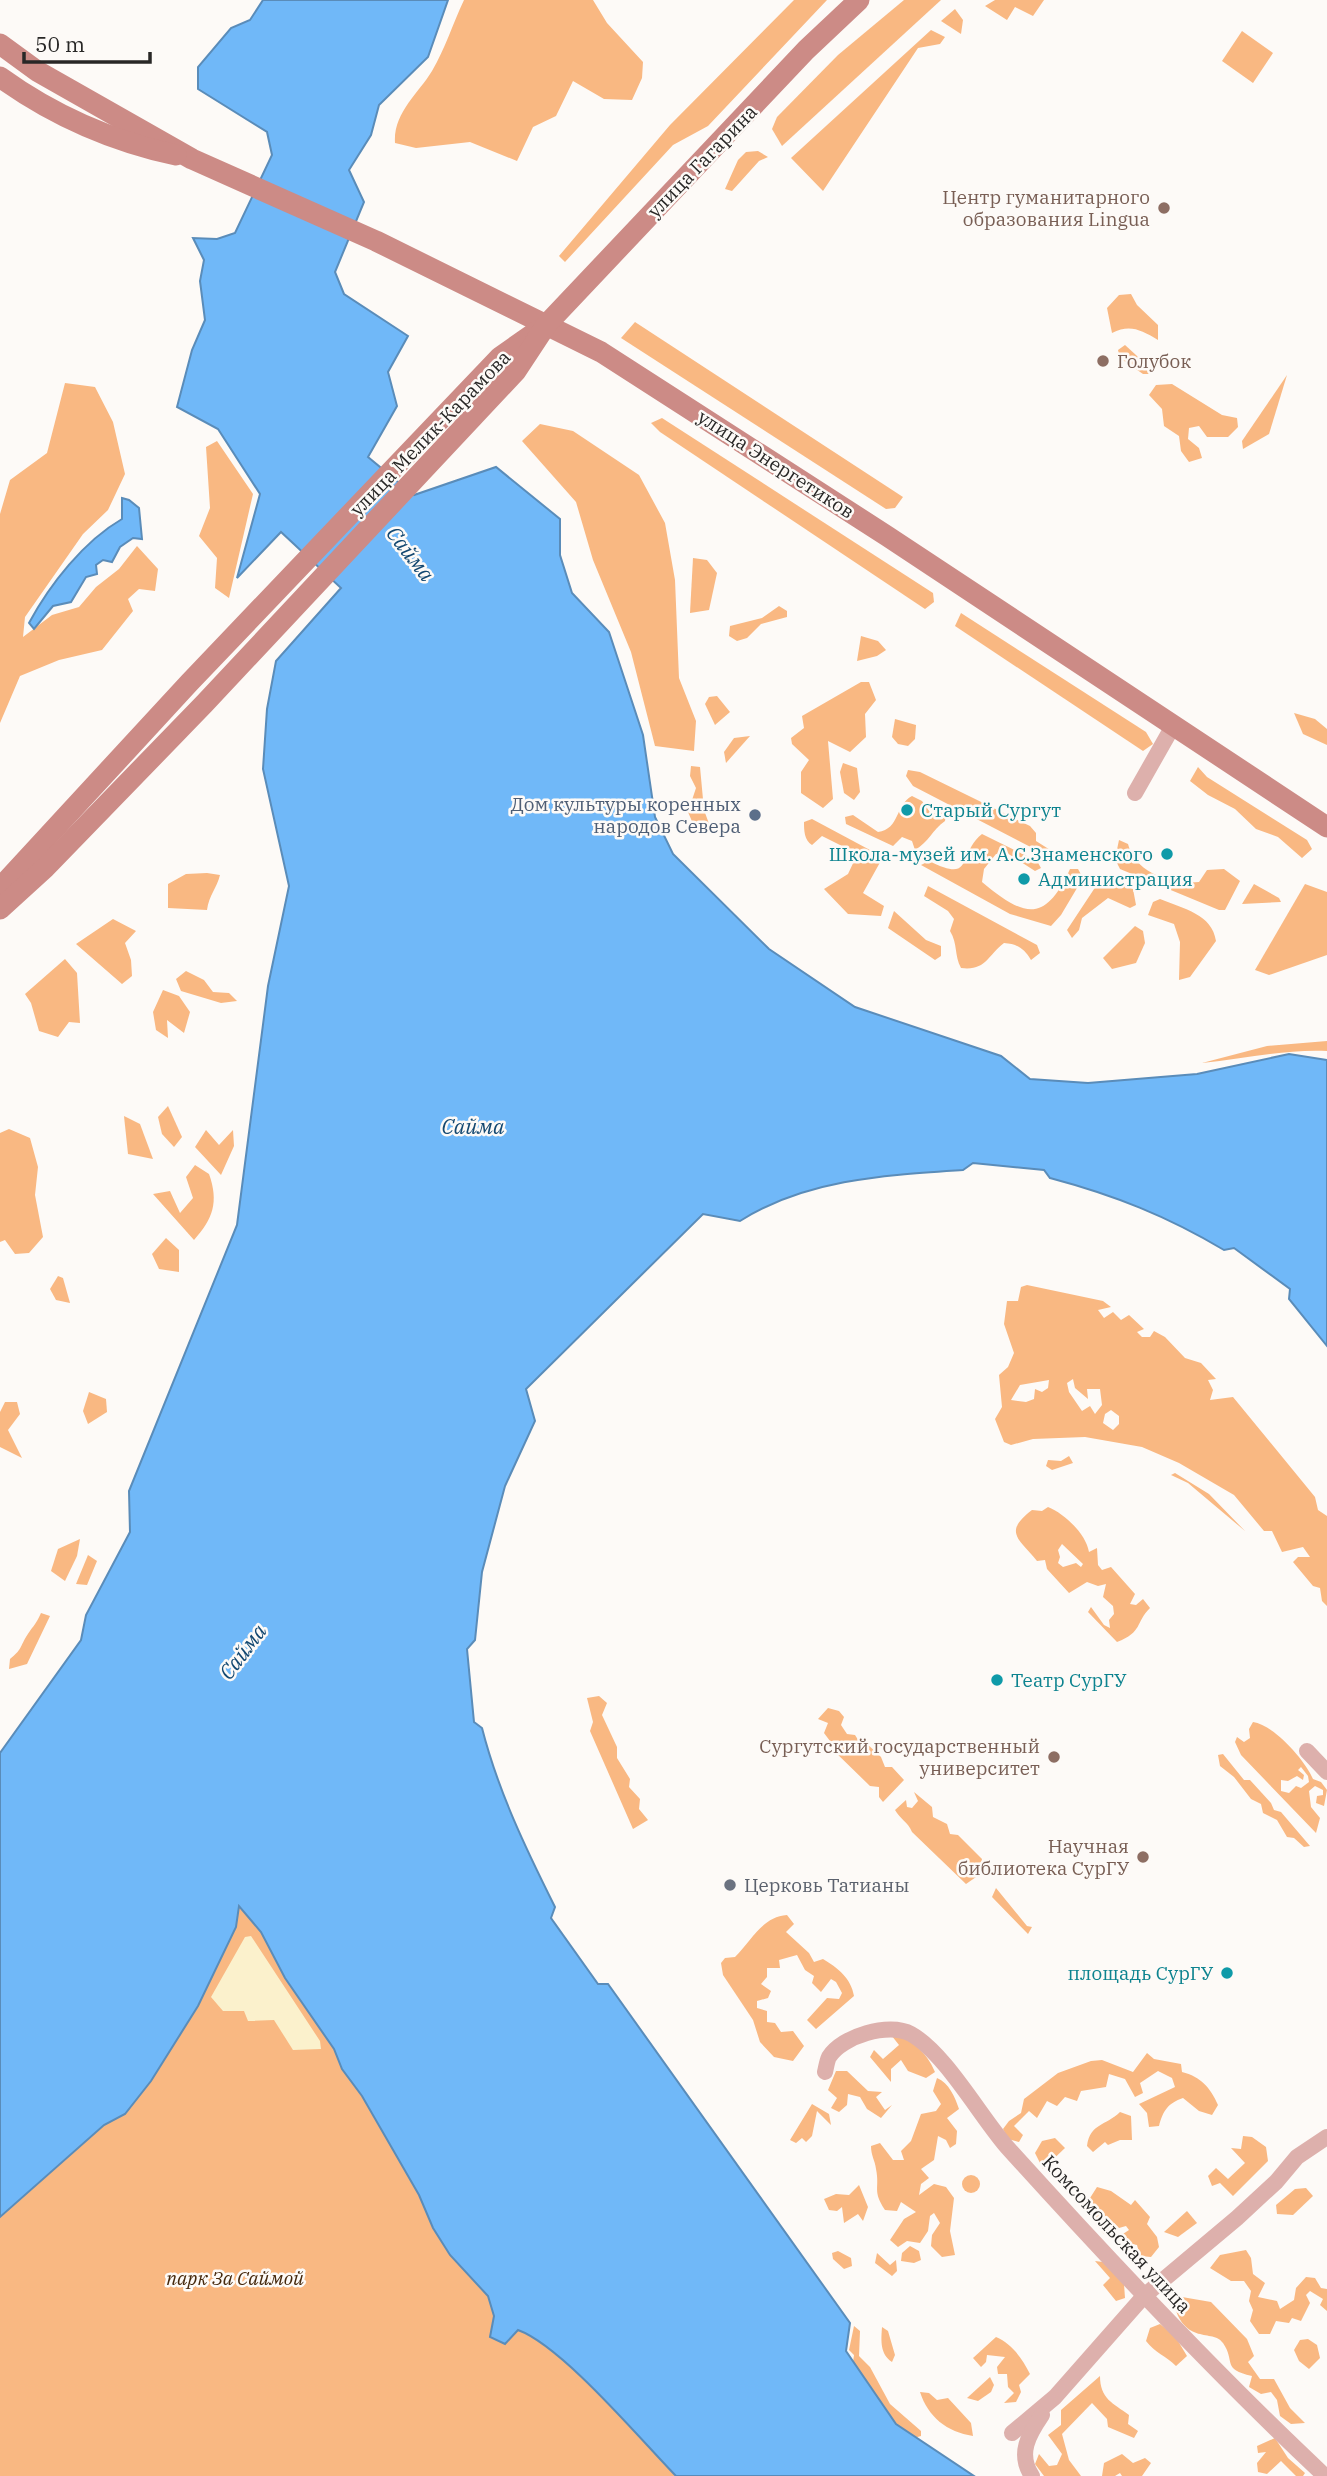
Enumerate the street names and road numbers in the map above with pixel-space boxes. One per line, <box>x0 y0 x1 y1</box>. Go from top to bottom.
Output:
street label: улица Гагарина <box>642 100 762 222</box>
street label: улица Мелик-Карамова <box>345 345 515 521</box>
street label: улица Энергетиков <box>693 404 859 524</box>
street label: Комсомольская улица <box>1037 2150 1197 2318</box>

